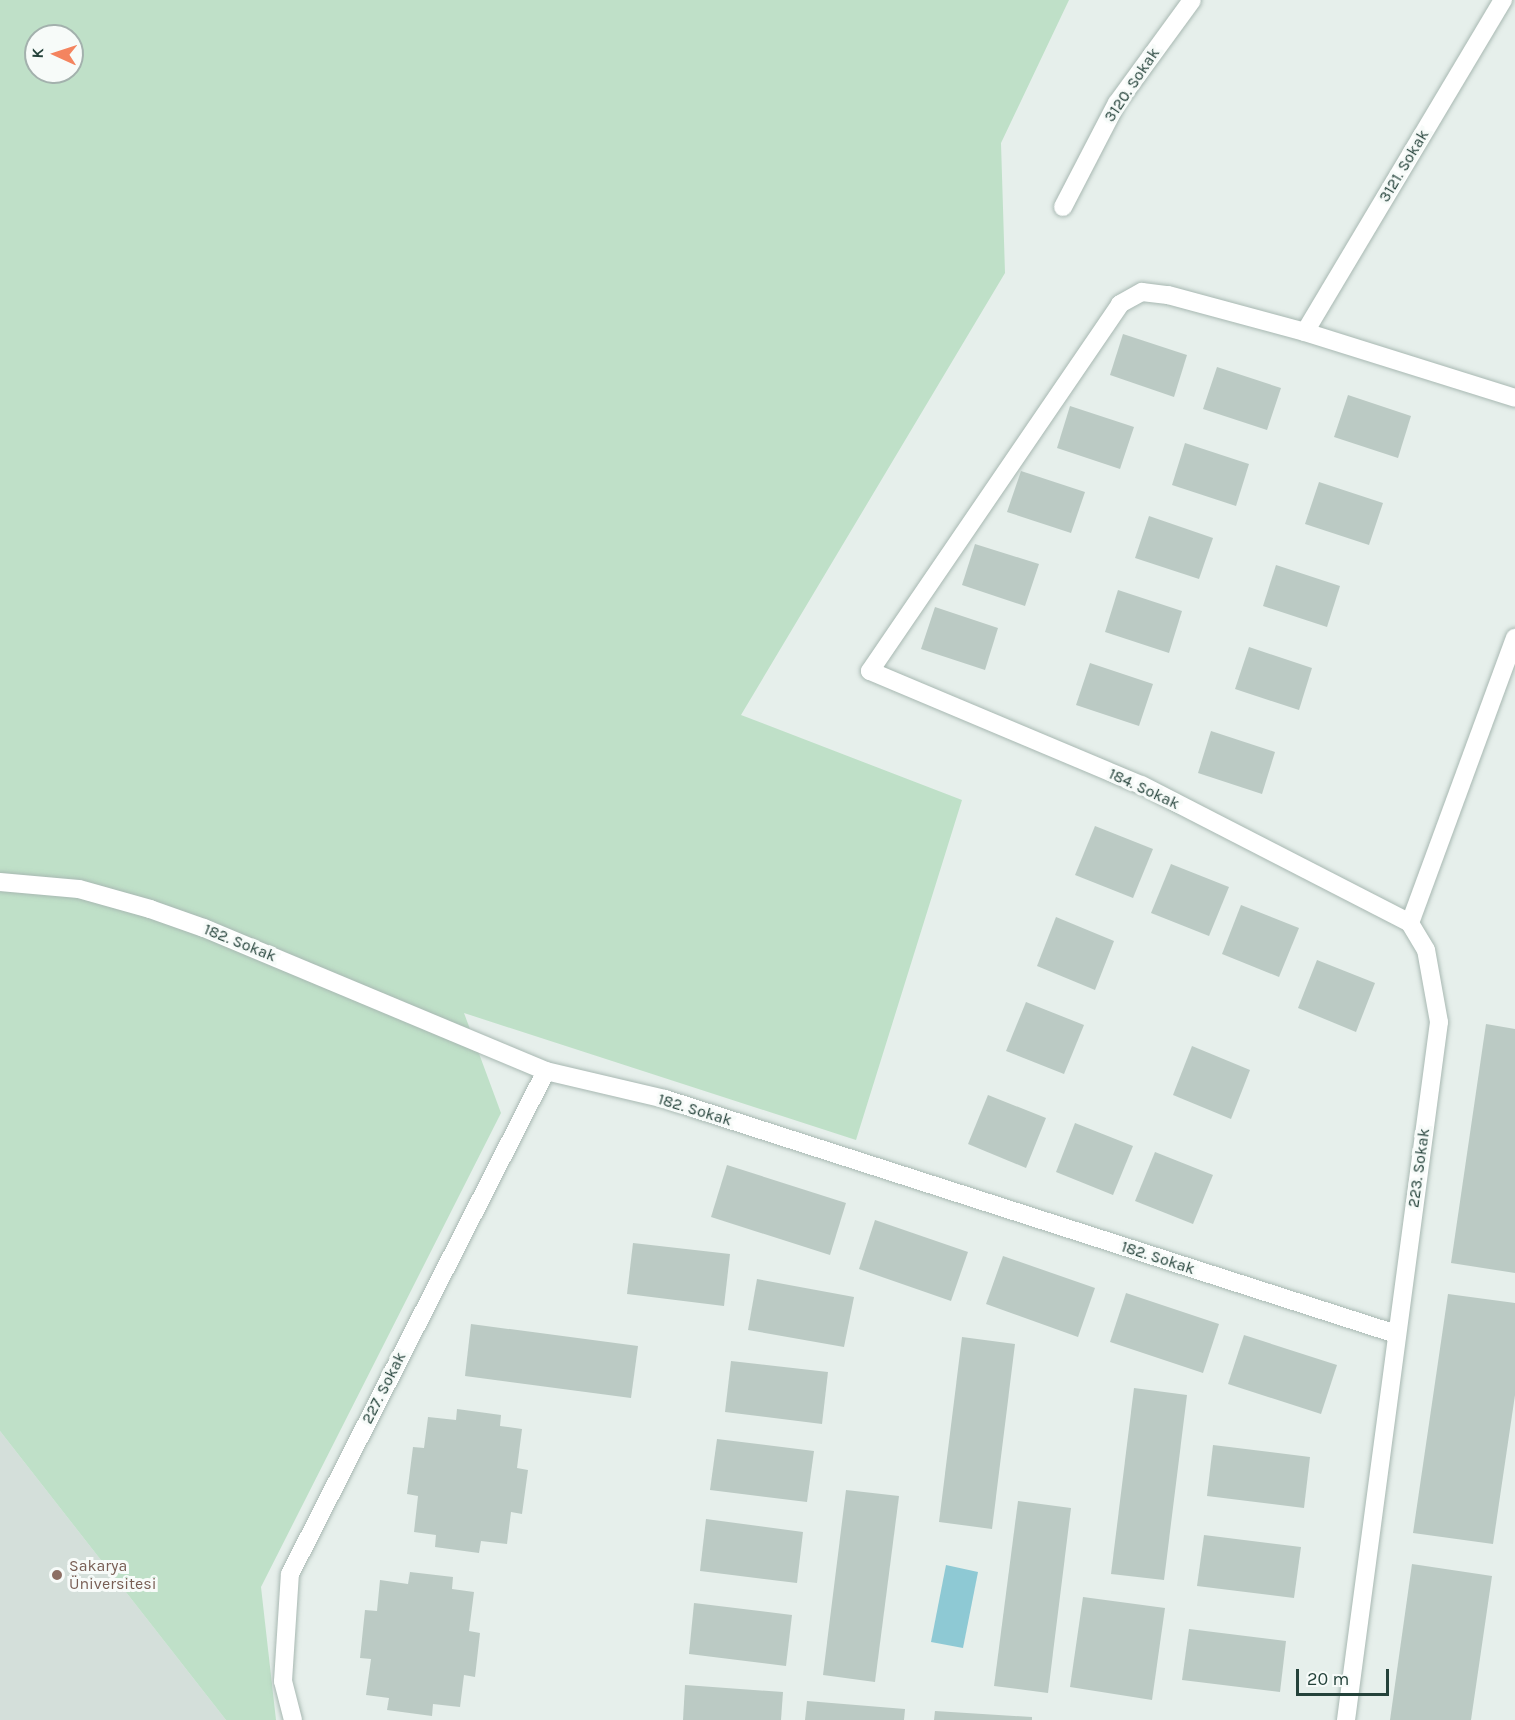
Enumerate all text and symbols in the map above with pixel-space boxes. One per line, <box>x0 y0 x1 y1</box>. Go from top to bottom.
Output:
north arrow <box>24 24 84 84</box>
street label: 3120. Sokak <box>1100 44 1164 126</box>
text: K <box>28 47 47 59</box>
street label: 3121. Sokak <box>1375 126 1433 206</box>
street label: 184. Sokak <box>1106 764 1182 814</box>
street label: 182. Sokak <box>201 920 279 966</box>
street label: 182. Sokak <box>656 1090 734 1130</box>
street label: 223. Sokak <box>1404 1127 1434 1209</box>
street label: 182. Sokak <box>1119 1237 1197 1279</box>
street label: 227. Sokak <box>358 1349 410 1427</box>
place label: Sakarya Üniversitesi <box>69 1556 156 1594</box>
marker: Sakarya Üniversitesi <box>50 1568 64 1582</box>
scale bar <box>1299 1657 1392 1695</box>
text: 20 m <box>1307 1668 1349 1690</box>

